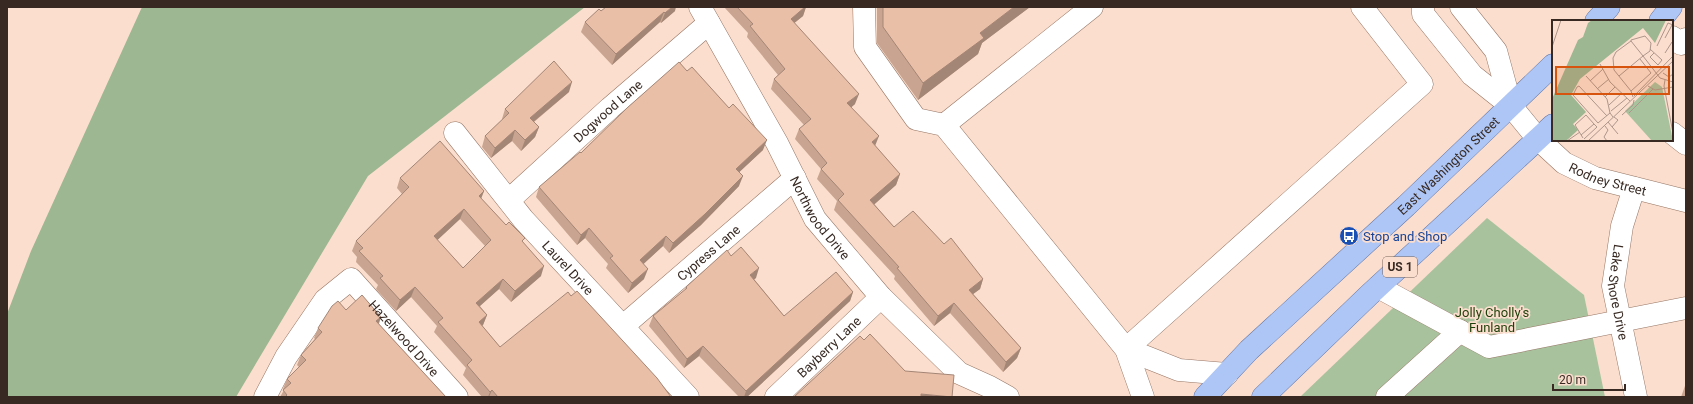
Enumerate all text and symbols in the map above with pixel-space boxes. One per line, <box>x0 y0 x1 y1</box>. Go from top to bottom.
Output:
inset map <box>1552 20 1673 141</box>
street label: Dogwood Lane <box>570 76 645 145</box>
street label: East Washington Street <box>1394 113 1502 218</box>
street label: Rodney Street <box>1567 159 1648 198</box>
street label: Northwood Drive <box>787 174 853 262</box>
street label: Cypress Lane <box>674 221 743 284</box>
bus stop icon: Stop and Shop <box>1338 225 1360 247</box>
place label: Stop and Shop <box>1363 229 1447 244</box>
street label: Laurel Drive <box>539 238 597 298</box>
street label: Lake Shore Drive <box>1605 243 1631 341</box>
road number: US 1 <box>1383 257 1417 277</box>
street label: Hazelwood Drive <box>366 297 442 379</box>
park label: Jolly Cholly's Funland <box>1455 305 1529 335</box>
street label: Bayberry Lane <box>794 313 864 380</box>
scale bar <box>1553 366 1625 392</box>
text: 20 m <box>1559 373 1586 387</box>

